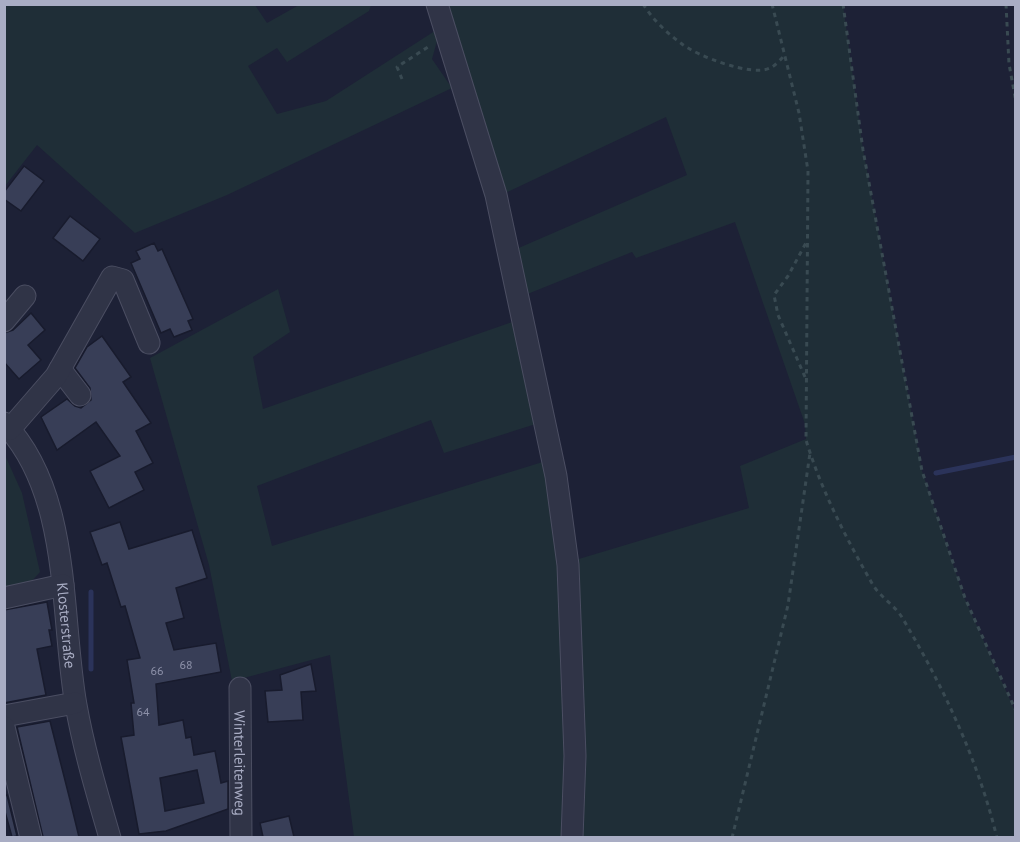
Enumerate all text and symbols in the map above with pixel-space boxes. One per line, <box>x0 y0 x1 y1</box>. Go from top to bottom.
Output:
street label: Klosterstraße <box>53 581 80 669</box>
house number: 68 <box>179 657 193 672</box>
house number: 66 <box>150 663 164 678</box>
house number: 64 <box>136 704 150 719</box>
street label: Winterleitenweg <box>231 710 250 816</box>

